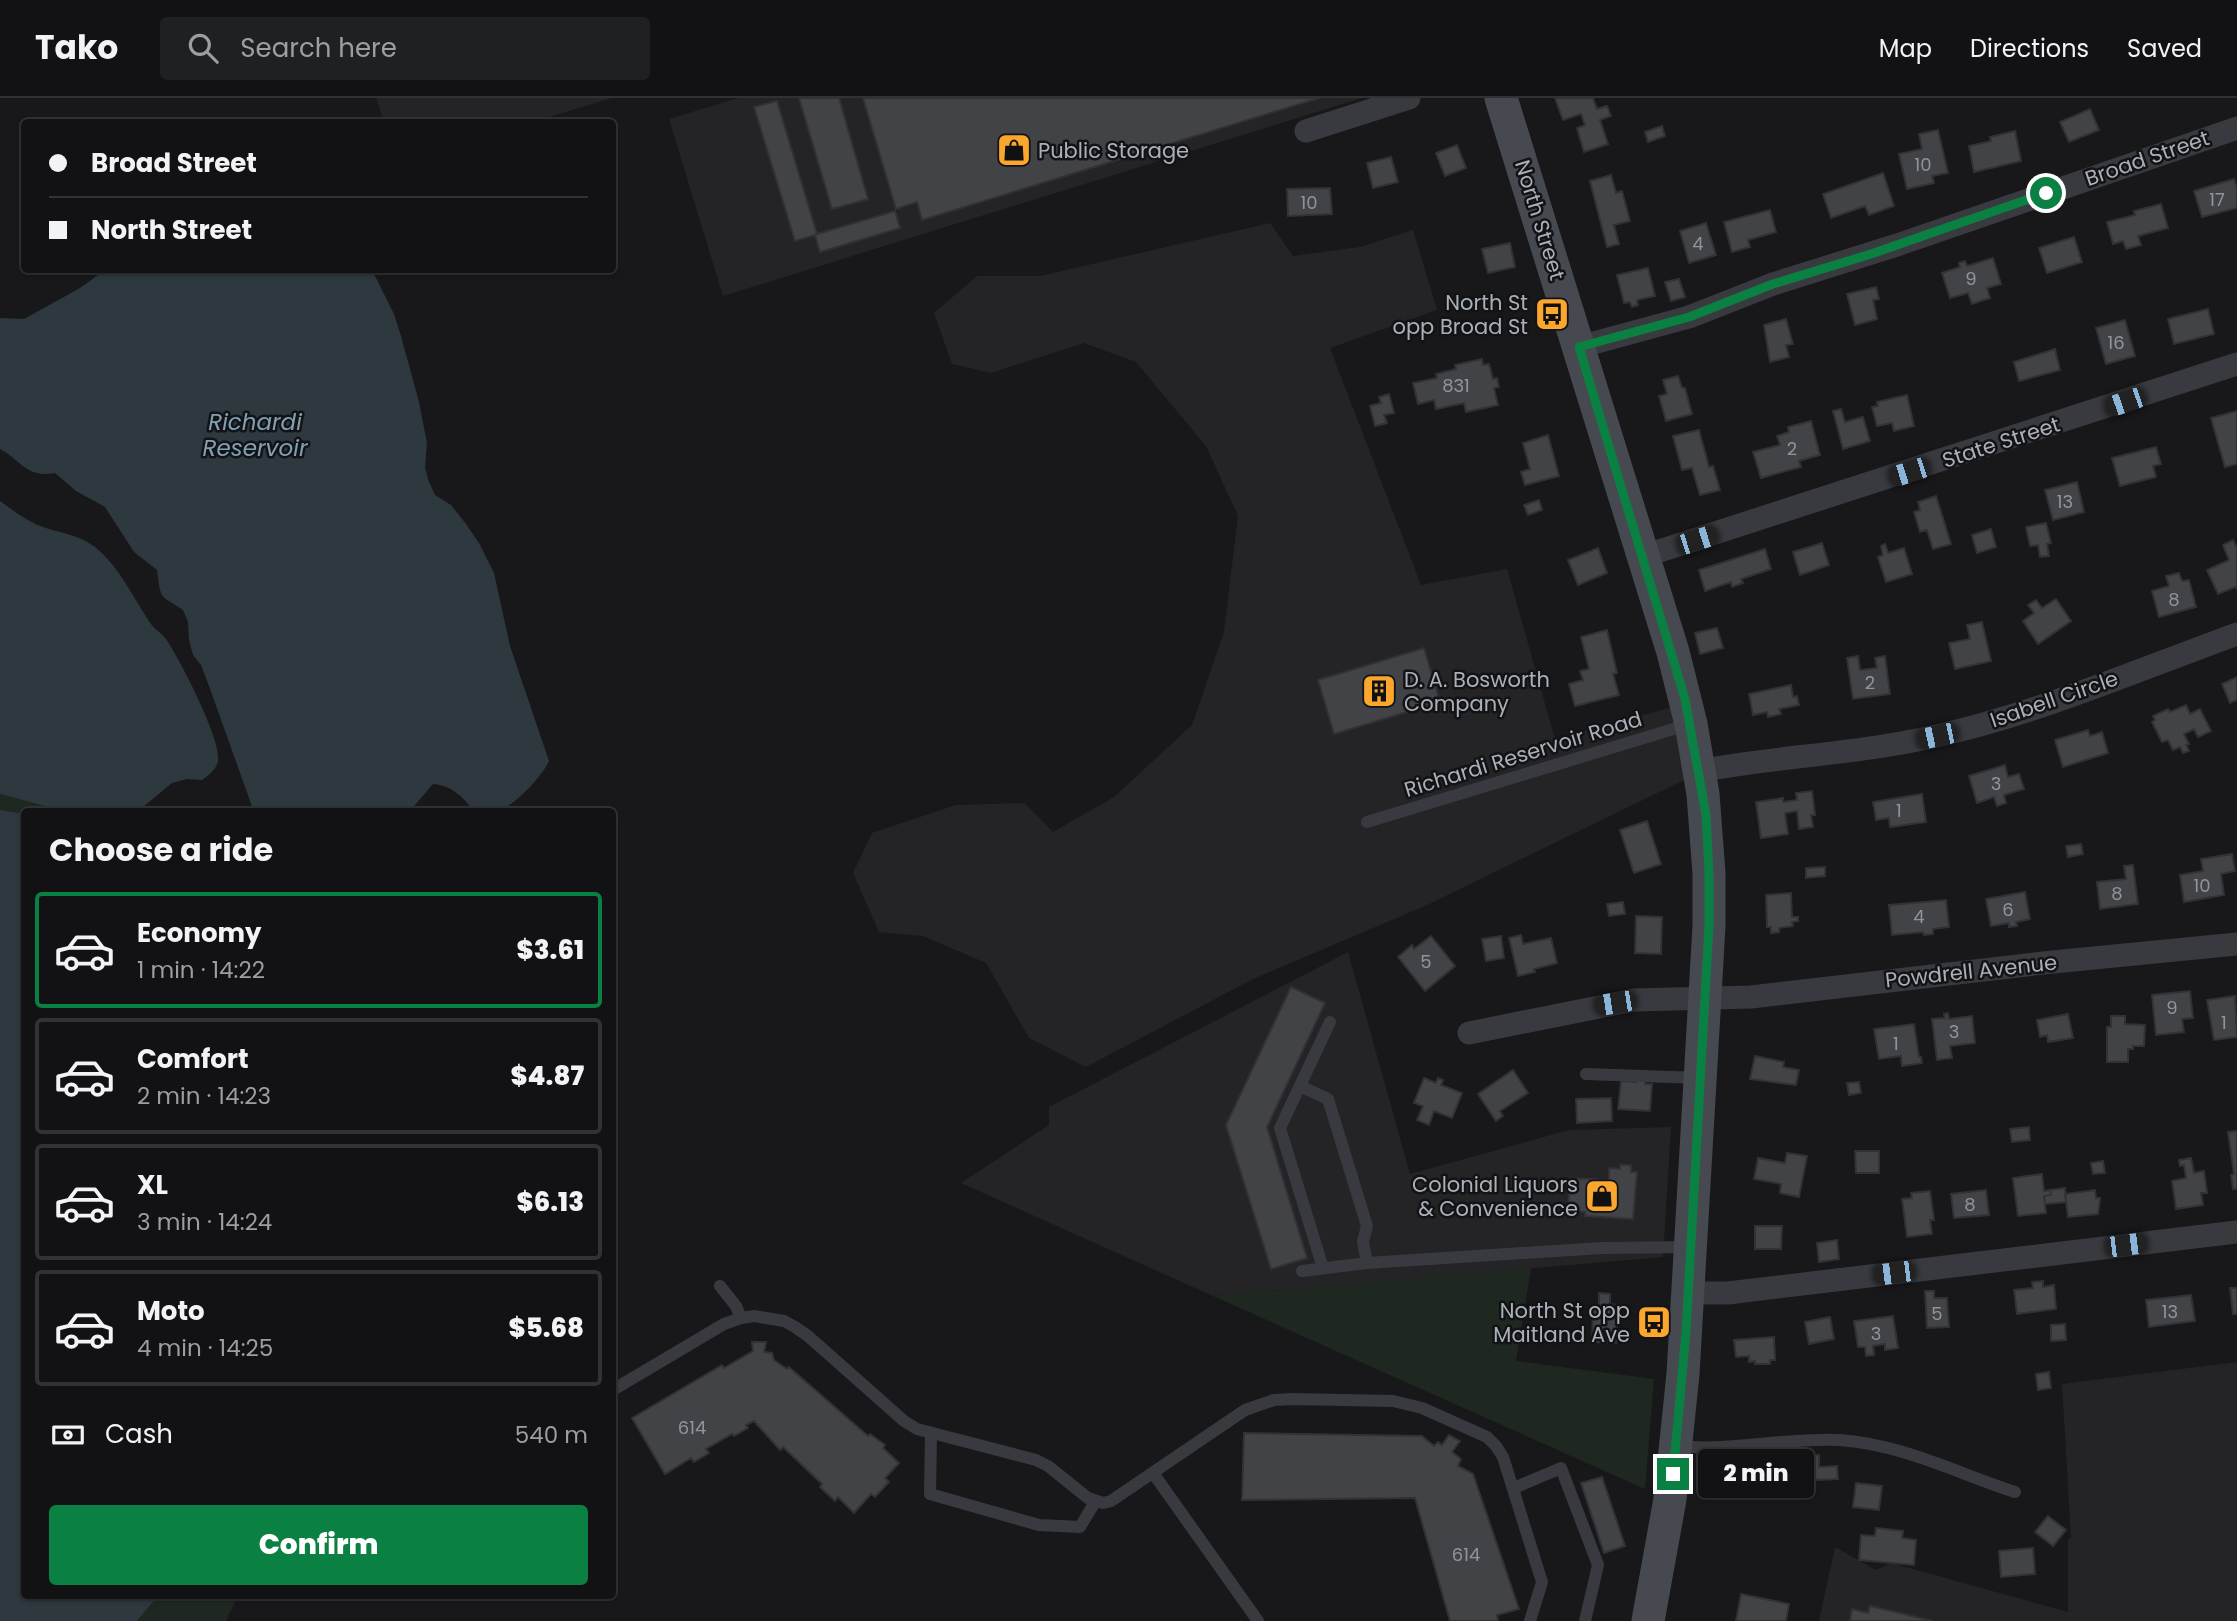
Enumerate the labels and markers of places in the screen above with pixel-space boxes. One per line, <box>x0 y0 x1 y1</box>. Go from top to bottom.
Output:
shop icon: Public Storage <box>995 131 1033 169</box>
place label: Public Storage <box>1038 136 1189 165</box>
place label: North St opp Broad St <box>1392 288 1528 341</box>
bus stop icon: North St opp Broad St <box>1533 295 1571 333</box>
place label: D. A. Bosworth Company <box>1404 665 1550 718</box>
building icon: D. A. Bosworth Company <box>1360 672 1398 710</box>
place label: Colonial Liquors & Convenience <box>1412 1170 1578 1223</box>
shop icon: Colonial Liquors & Convenience <box>1583 1177 1621 1215</box>
place label: North St opp Maitland Ave <box>1493 1296 1630 1349</box>
bus stop icon: North St opp Maitland Ave <box>1635 1303 1673 1341</box>

